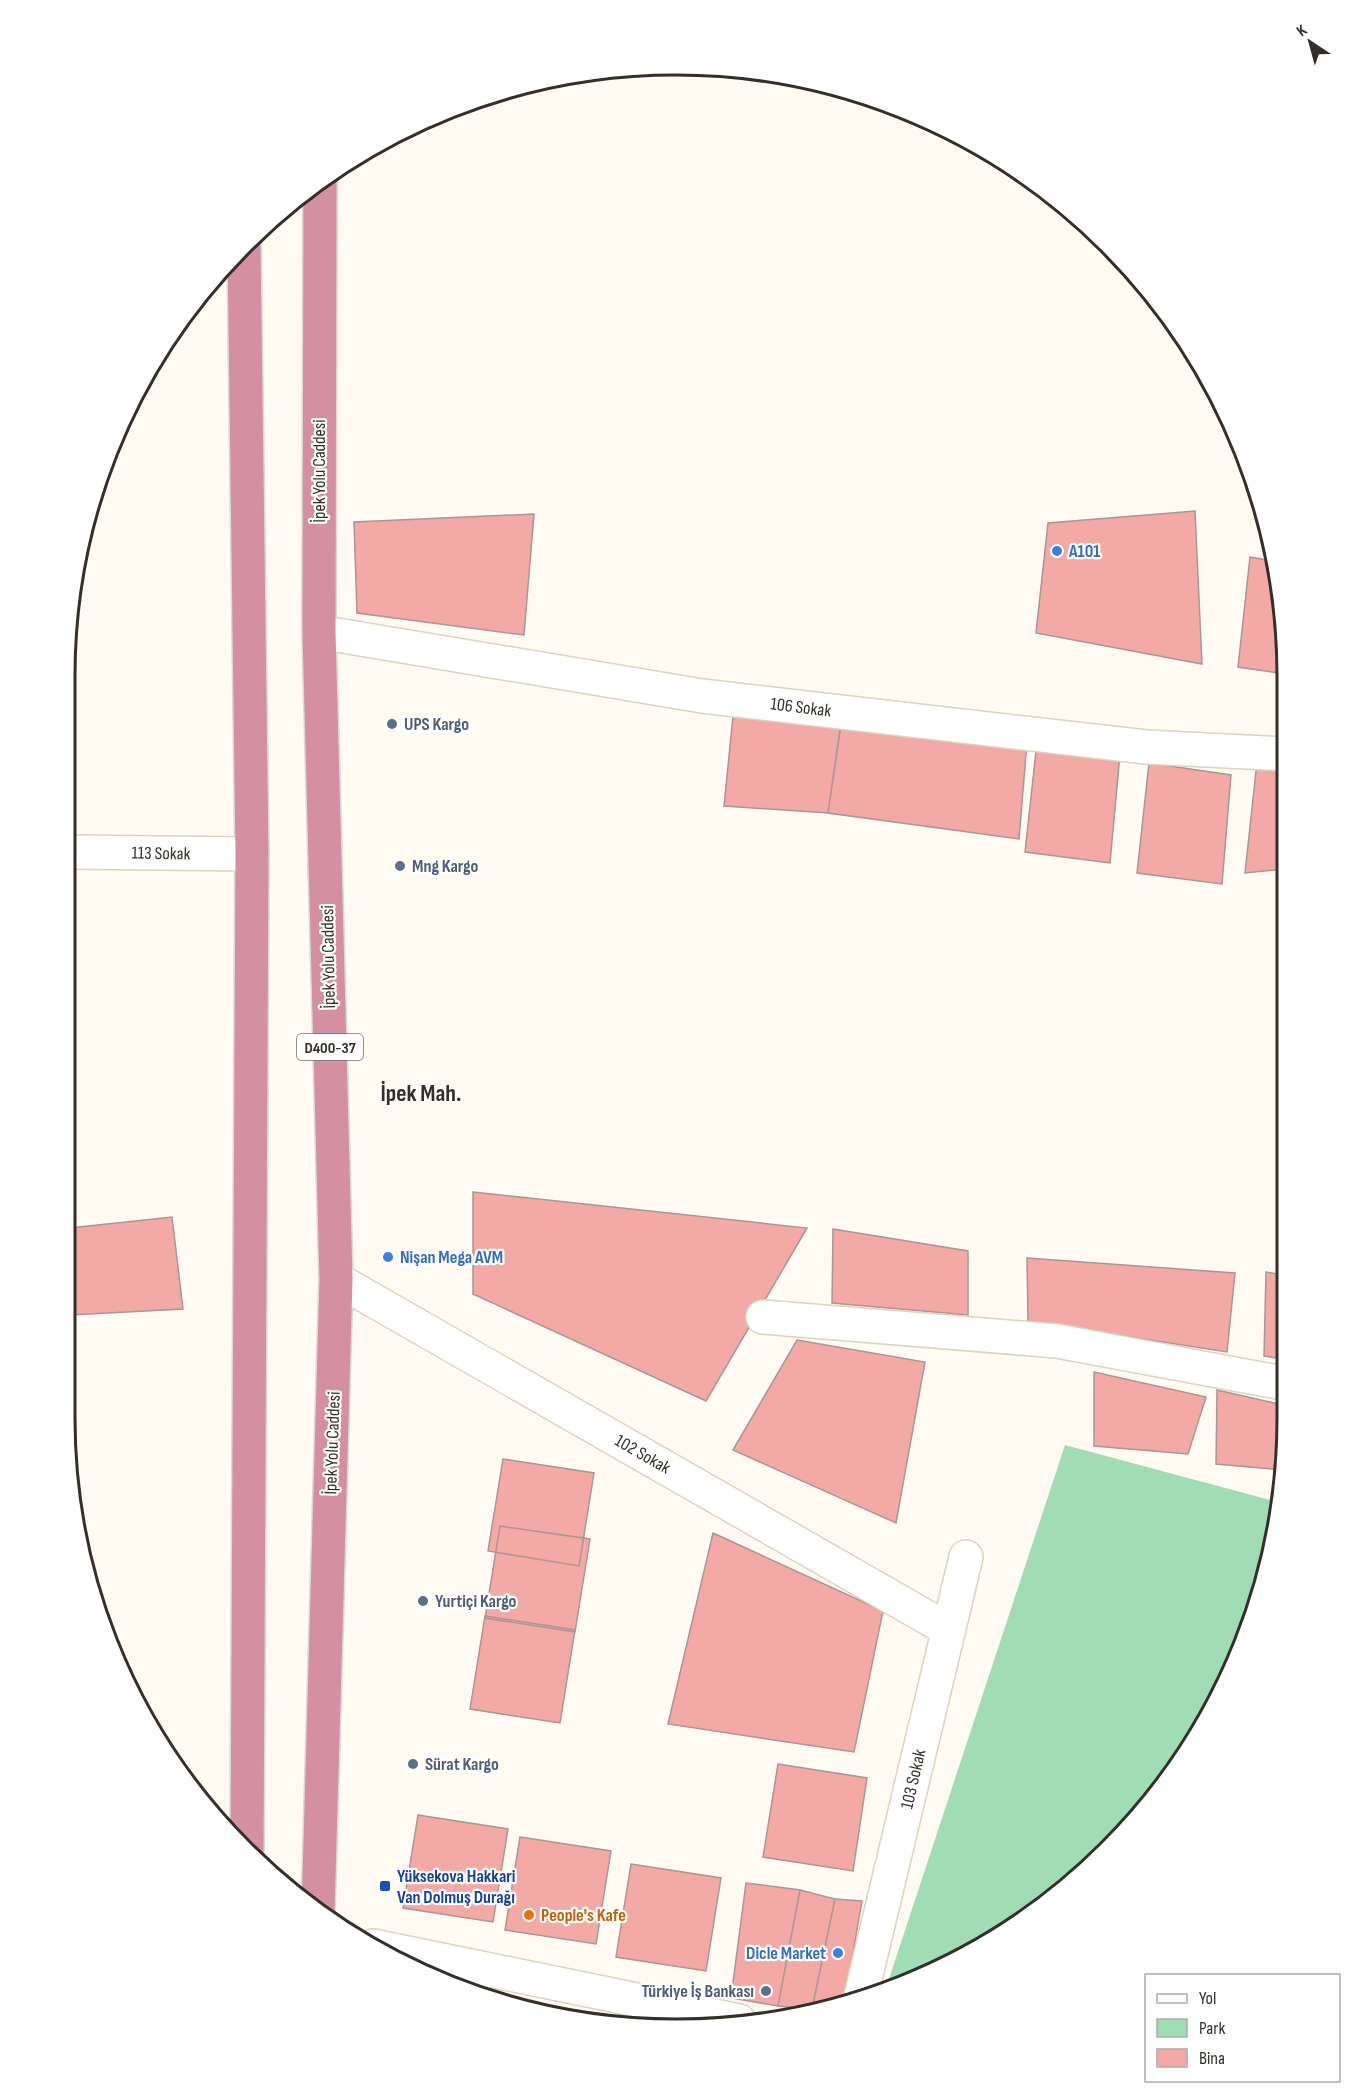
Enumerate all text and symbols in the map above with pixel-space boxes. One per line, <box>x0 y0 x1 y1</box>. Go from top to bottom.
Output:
north arrow <box>1280 12 1340 72</box>
text: K <box>1293 21 1311 41</box>
street label: İpek Yolu Caddesi <box>309 419 330 523</box>
place label: A101 <box>1068 541 1100 562</box>
marker: A101 <box>1050 544 1064 558</box>
street label: 106 Sokak <box>769 693 833 722</box>
place label: UPS Kargo <box>404 714 469 735</box>
marker: UPS Kargo <box>385 717 399 731</box>
street label: 113 Sokak <box>131 842 191 865</box>
place label: Mng Kargo <box>412 856 478 877</box>
marker: Mng Kargo <box>393 859 407 873</box>
street label: İpek Yolu Caddesi <box>317 905 340 1009</box>
road number: D400-37 <box>297 1034 363 1060</box>
district label: İpek Mah. <box>381 1079 461 1108</box>
place label: Nişan Mega AVM <box>400 1247 503 1268</box>
marker: Nişan Mega AVM <box>381 1250 395 1264</box>
street label: İpek Yolu Caddesi <box>320 1391 345 1495</box>
street label: 102 Sokak <box>611 1430 674 1479</box>
place label: Yurtiçi Kargo <box>435 1591 517 1612</box>
marker: Yurtiçi Kargo <box>416 1594 430 1608</box>
street label: 103 Sokak <box>896 1747 931 1811</box>
place label: Sürat Kargo <box>425 1754 499 1775</box>
marker: Sürat Kargo <box>406 1757 420 1771</box>
place label: Yüksekova Hakkari Van Dolmuş Durağı <box>397 1866 515 1908</box>
marker: Yüksekova Hakkari Van Dolmuş Durağı <box>378 1879 392 1893</box>
place label: People's Kafe <box>541 1905 626 1926</box>
marker: People's Kafe <box>522 1908 536 1922</box>
place label: Dicle Market <box>746 1943 826 1964</box>
marker: Dicle Market <box>831 1946 845 1960</box>
legend <box>1145 1974 1340 2082</box>
place label: Türkiye İş Bankası <box>641 1981 754 2002</box>
marker: Türkiye İş Bankası <box>759 1984 773 1998</box>
text: Yol <box>1199 1988 1216 2009</box>
text: Park <box>1199 2018 1225 2039</box>
text: Bina <box>1199 2048 1225 2069</box>

